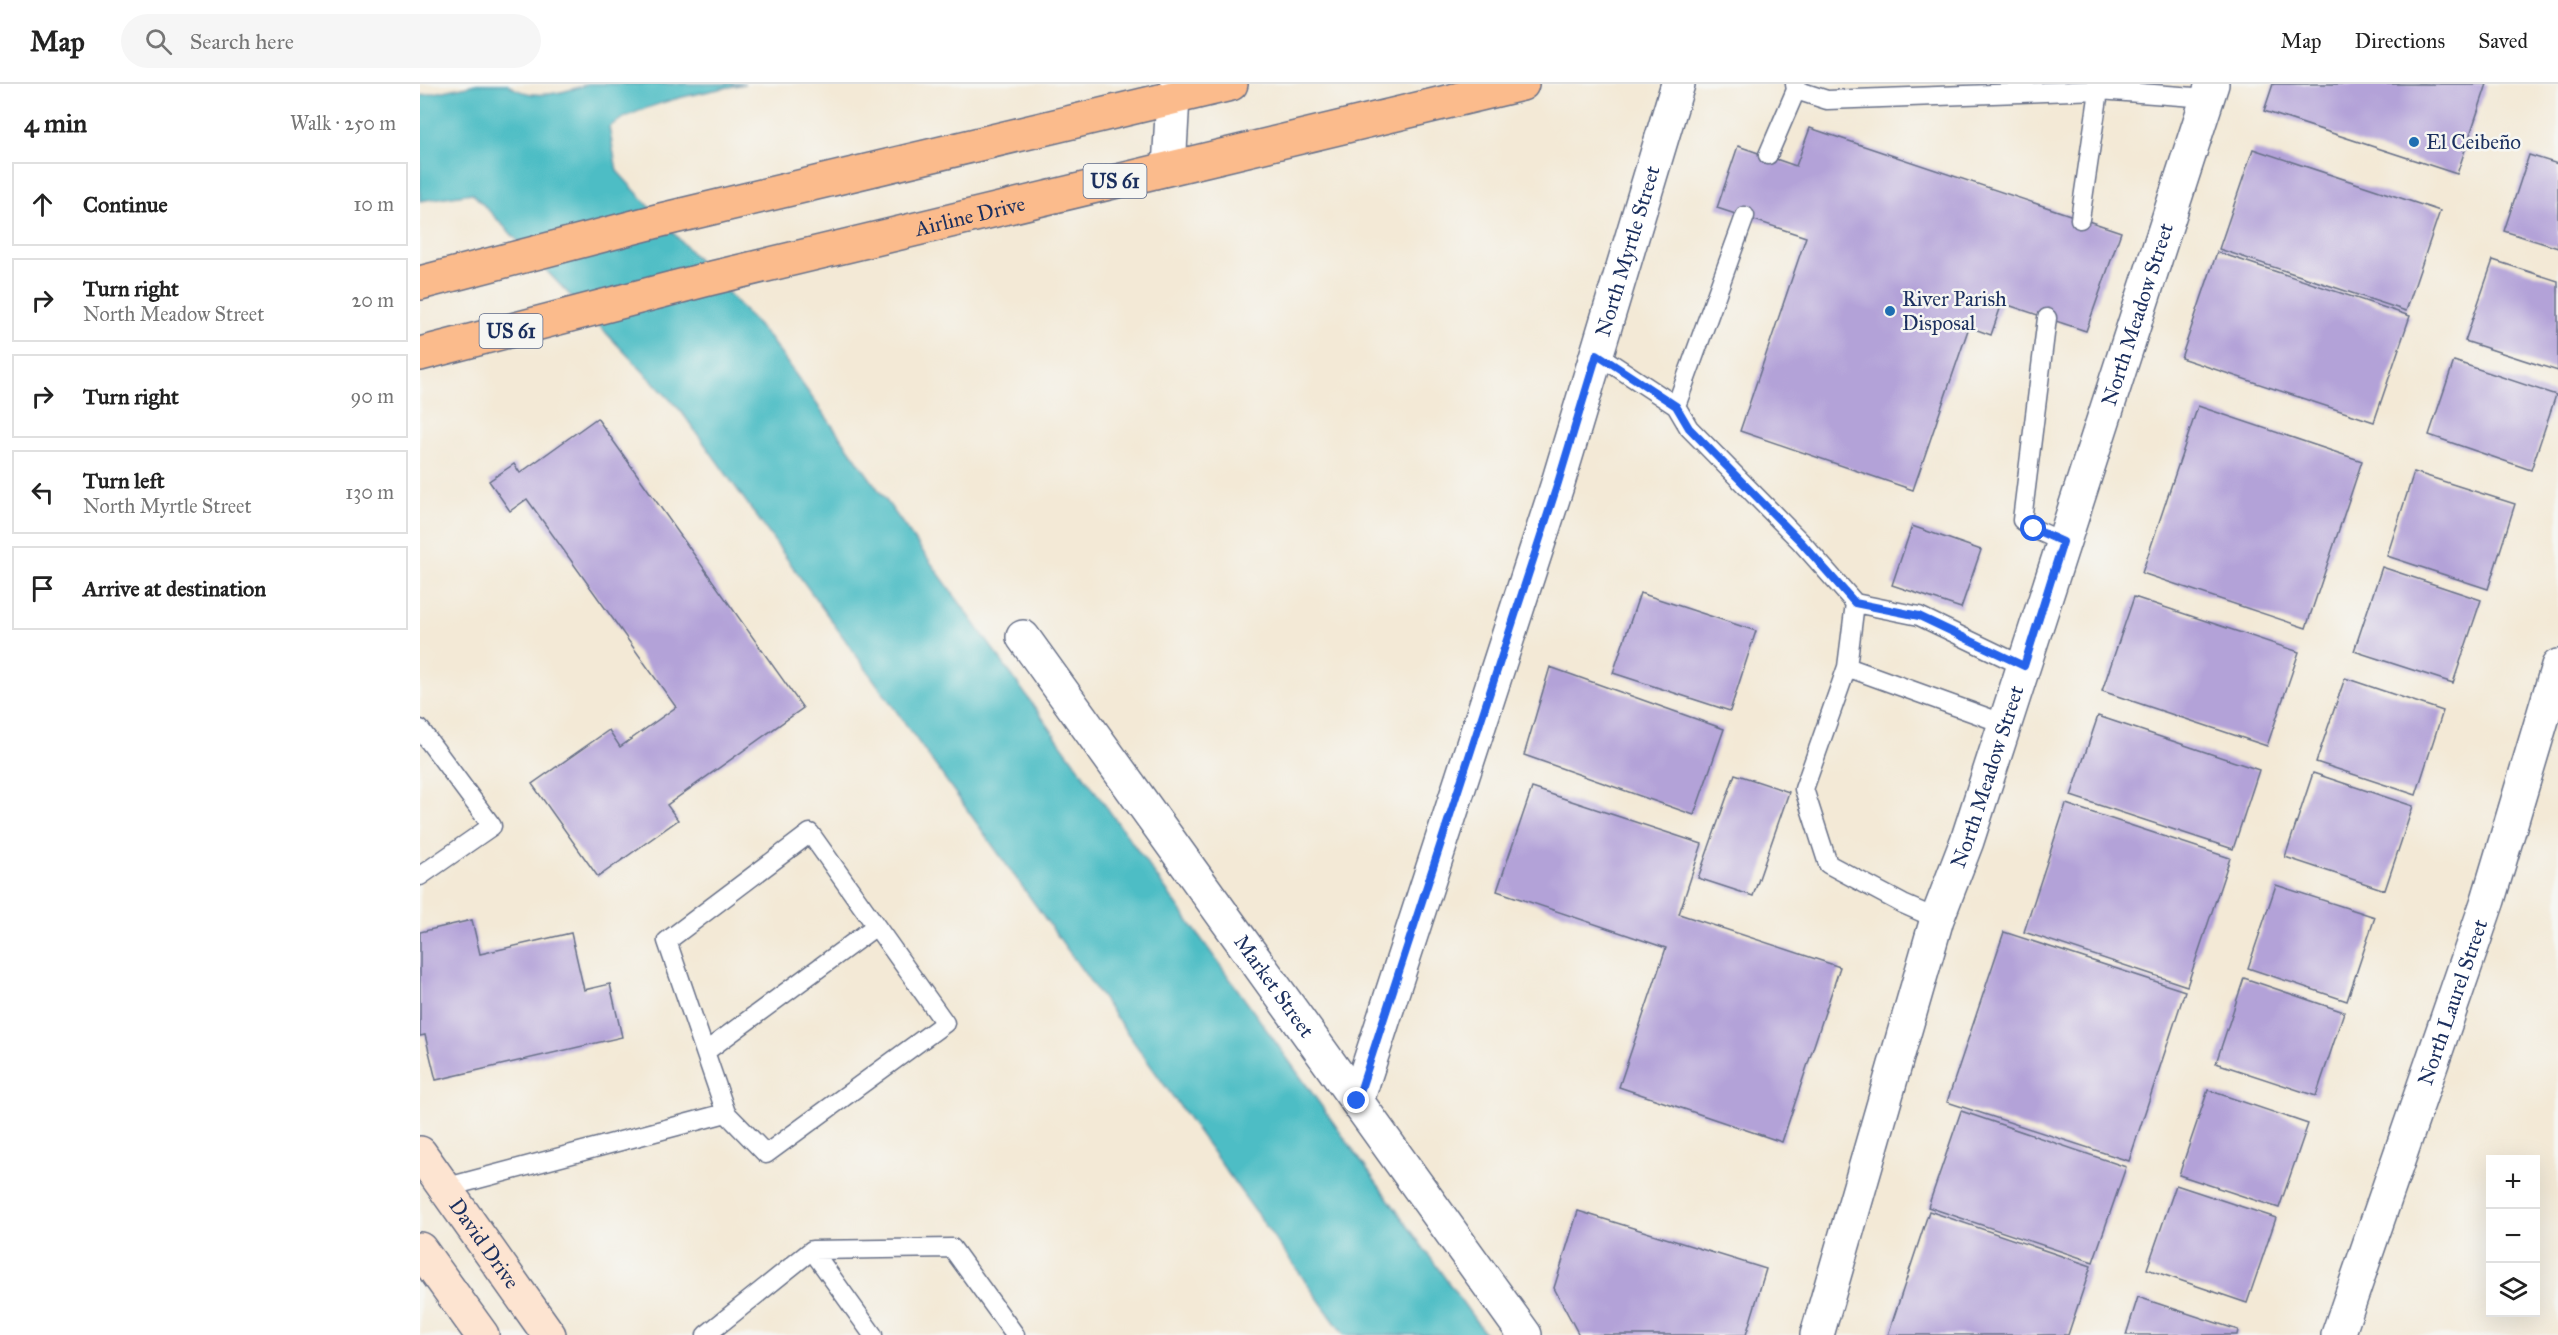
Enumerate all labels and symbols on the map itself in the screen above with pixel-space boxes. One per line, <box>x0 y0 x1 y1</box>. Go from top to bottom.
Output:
place label: El Ceibeño <box>2426 129 2521 155</box>
marker: El Ceibeño <box>2407 135 2421 149</box>
street label: North Myrtle Street <box>1590 162 1666 340</box>
road number: US 61 <box>1084 164 1146 198</box>
street label: Airline Drive <box>911 190 1028 242</box>
street label: North Meadow Street <box>2096 219 2179 409</box>
place label: River Parish Disposal <box>1902 286 2007 336</box>
marker: River Parish Disposal <box>1883 304 1897 318</box>
road number: US 61 <box>480 314 542 348</box>
route start <box>2020 515 2046 541</box>
street label: North Meadow Street <box>1945 682 2030 872</box>
street label: North Laurel Street <box>2412 915 2494 1089</box>
street label: Market Street <box>1228 929 1320 1043</box>
route end <box>1343 1087 1369 1113</box>
street label: David Drive <box>443 1193 525 1294</box>

